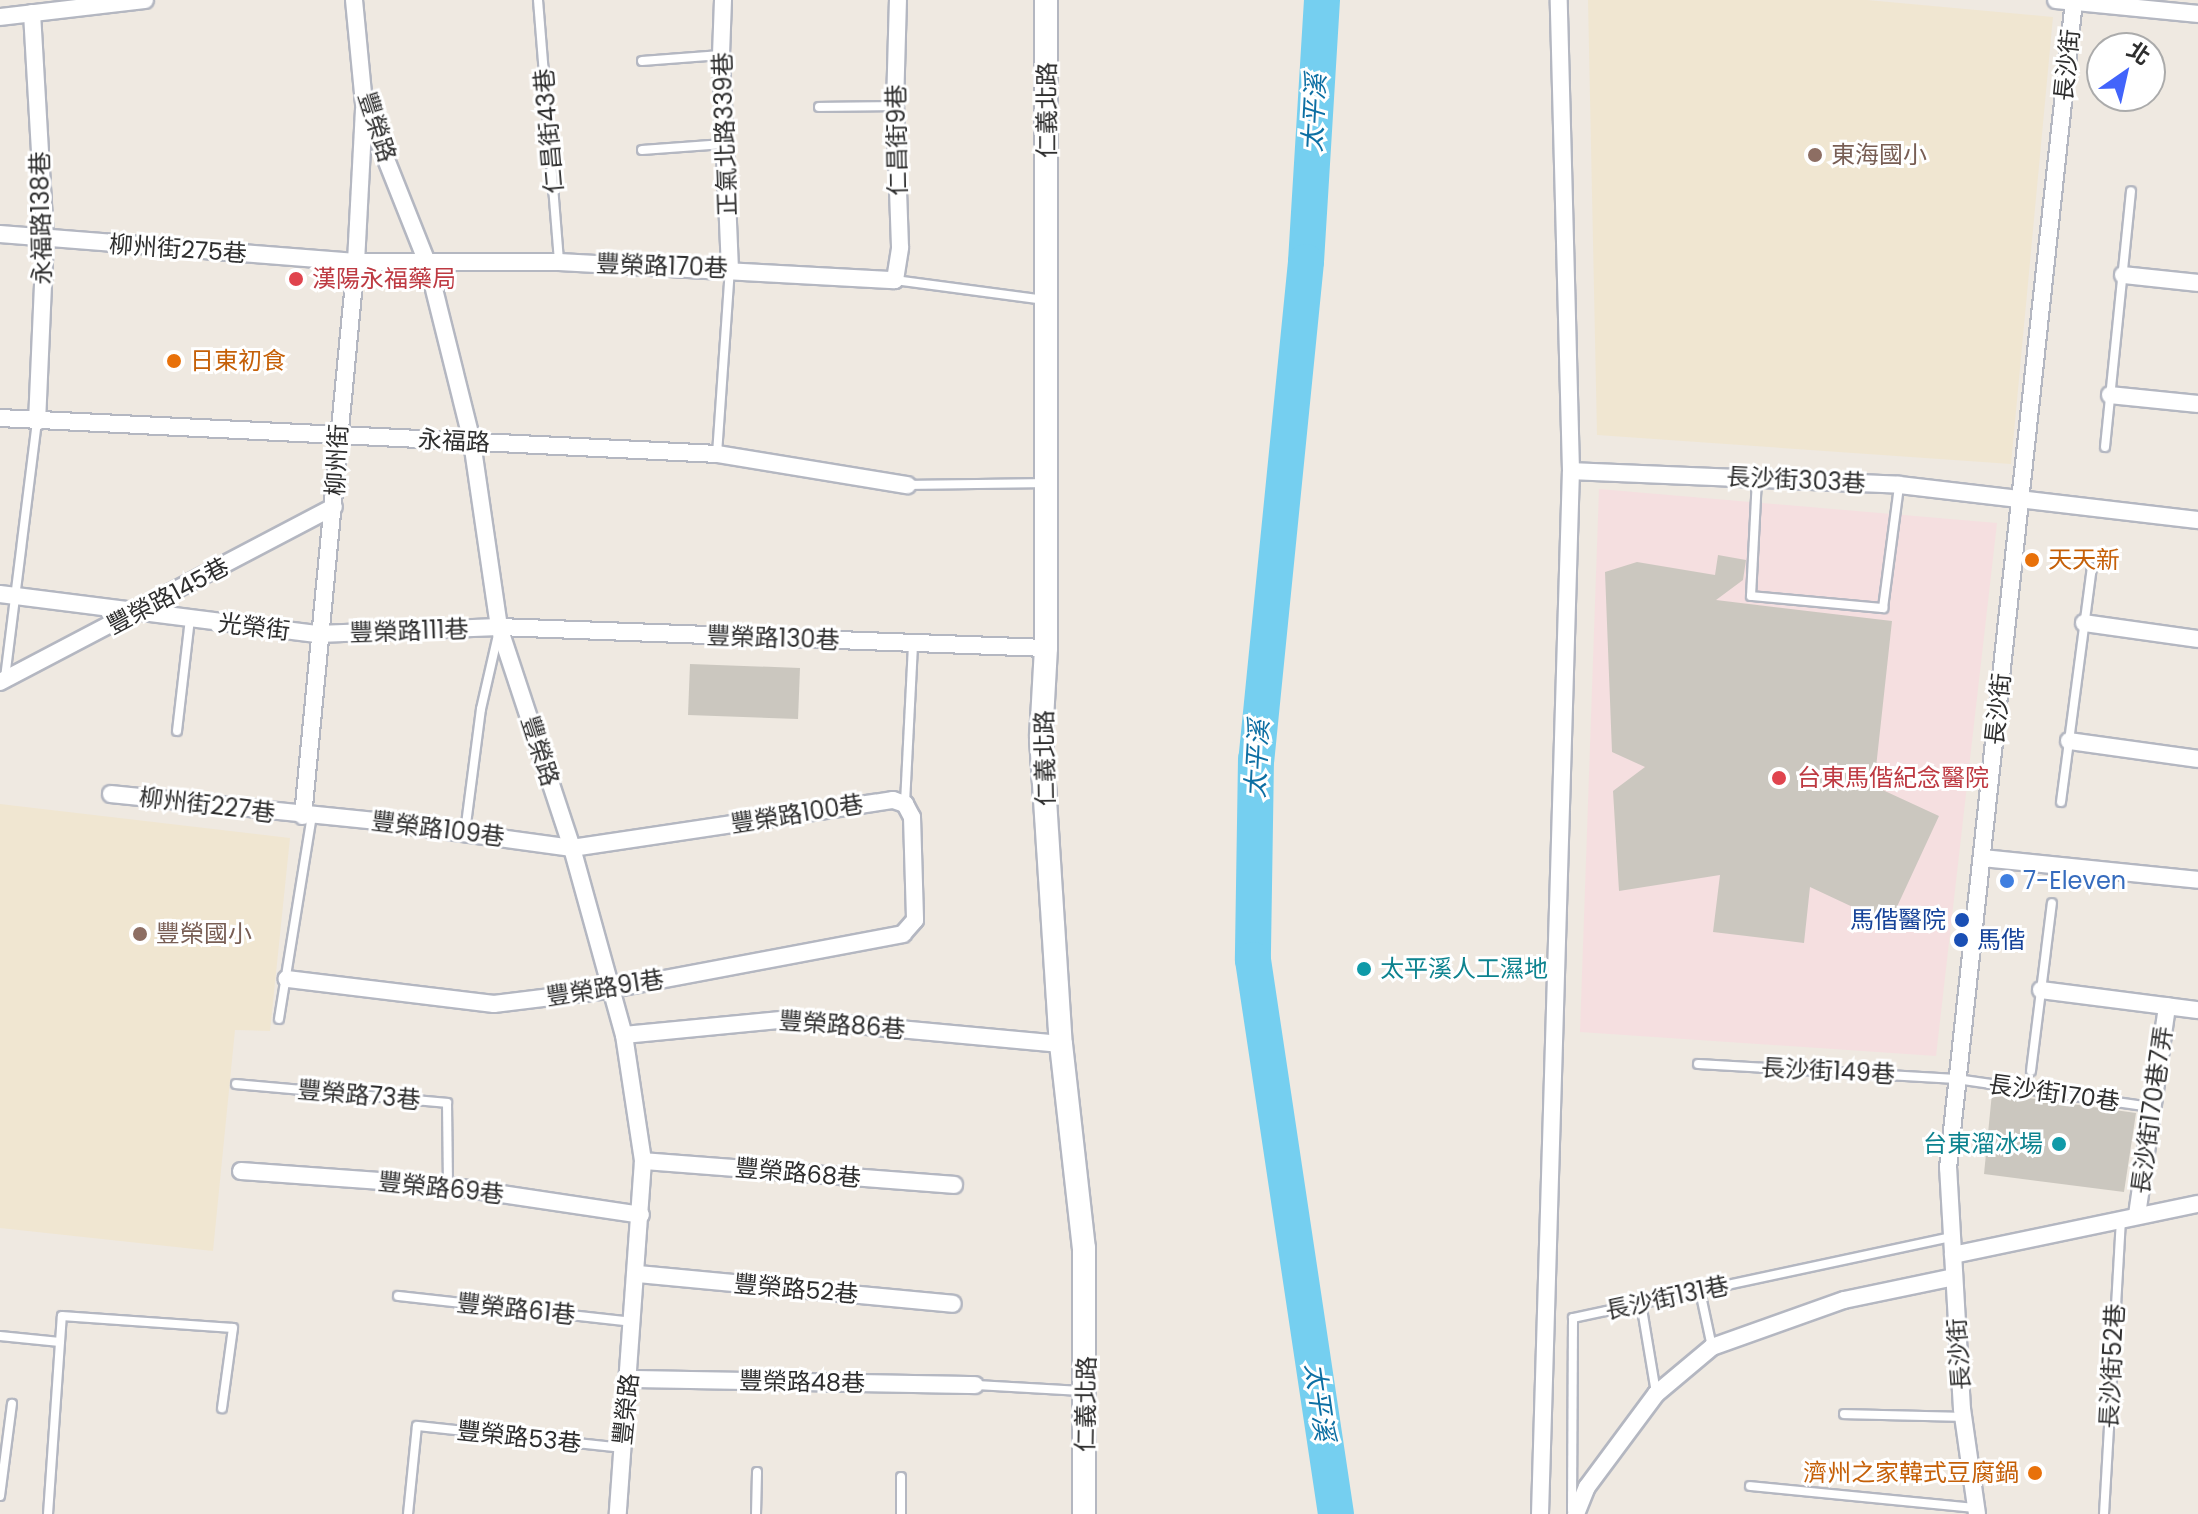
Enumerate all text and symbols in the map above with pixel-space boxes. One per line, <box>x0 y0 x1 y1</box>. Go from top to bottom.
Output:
street label: 長沙街 <box>2049 28 2085 102</box>
north arrow <box>2086 32 2166 112</box>
text: 北 <box>2121 34 2156 72</box>
street label: 正氣北路339巷 <box>708 52 742 216</box>
street label: 仁義北路 <box>1033 62 1061 158</box>
street label: 仁昌街43巷 <box>529 67 569 195</box>
water label: 太平溪 <box>1297 73 1333 153</box>
street label: 仁昌街9巷 <box>882 84 912 196</box>
street label: 豐榮路 <box>352 88 402 166</box>
place label: 東海國小 <box>1831 141 1927 169</box>
marker: 東海國小 <box>1806 146 1824 164</box>
street label: 永福路138巷 <box>25 151 57 285</box>
street label: 柳州街275巷 <box>108 230 248 268</box>
street label: 豐榮路170巷 <box>596 249 728 283</box>
place label: 漢陽永福藥局 <box>312 265 456 293</box>
marker: 漢陽永福藥局 <box>287 270 305 288</box>
place label: 日東初食 <box>190 347 286 375</box>
marker: 日東初食 <box>165 352 183 370</box>
street label: 柳州街 <box>321 423 353 497</box>
street label: 永福路 <box>417 425 491 457</box>
street label: 長沙街303巷 <box>1726 462 1866 498</box>
place label: 天天新 <box>2048 546 2120 574</box>
marker: 天天新 <box>2023 551 2041 569</box>
street label: 豐榮路145巷 <box>102 552 234 640</box>
street label: 光榮街 <box>217 608 291 646</box>
street label: 豐榮路111巷 <box>349 615 469 647</box>
street label: 豐榮路130巷 <box>706 621 840 655</box>
street label: 長沙街 <box>1980 672 2016 746</box>
street label: 仁義北路 <box>1030 710 1060 806</box>
street label: 豐榮路 <box>515 712 565 790</box>
water label: 太平溪 <box>1240 719 1276 799</box>
place label: 台東馬偕紀念醫院 <box>1797 764 1989 792</box>
marker: 台東馬偕紀念醫院 <box>1768 767 1790 789</box>
street label: 柳州街227巷 <box>137 782 277 828</box>
street label: 豐榮路100巷 <box>729 789 865 839</box>
street label: 豐榮路109巷 <box>370 807 506 851</box>
place label: 7-Eleven <box>2023 867 2126 895</box>
marker: 7-Eleven <box>1998 872 2016 890</box>
place label: 馬偕醫院 <box>1850 906 1946 934</box>
marker: 馬偕醫院 <box>1953 911 1971 929</box>
place label: 豐榮國小 <box>156 920 252 948</box>
marker: 豐榮國小 <box>131 925 149 943</box>
place label: 馬偕 <box>1977 926 2025 954</box>
marker: 馬偕 <box>1952 931 1970 949</box>
place label: 太平溪人工濕地 <box>1380 955 1548 983</box>
marker: 太平溪人工濕地 <box>1355 960 1373 978</box>
street label: 豐榮路91巷 <box>544 964 666 1012</box>
street label: 豐榮路86巷 <box>778 1006 906 1044</box>
street label: 長沙街170巷7弄 <box>2126 1024 2178 1196</box>
street label: 長沙街149巷 <box>1760 1053 1896 1089</box>
street label: 長沙街170巷 <box>1987 1070 2121 1116</box>
street label: 豐榮路73巷 <box>296 1075 422 1115</box>
place label: 台東溜冰場 <box>1923 1130 2043 1158</box>
marker: 台東溜冰場 <box>2050 1135 2068 1153</box>
street label: 豐榮路68巷 <box>734 1153 862 1193</box>
street label: 豐榮路69巷 <box>377 1167 505 1209</box>
street label: 豐榮路52巷 <box>733 1269 859 1309</box>
street label: 長沙街131巷 <box>1603 1271 1731 1325</box>
street label: 豐榮路61巷 <box>455 1288 577 1330</box>
street label: 長沙街52巷 <box>2094 1303 2130 1429</box>
street label: 長沙街 <box>1942 1317 1976 1391</box>
street label: 仁義北路 <box>1071 1356 1101 1452</box>
water label: 太平溪 <box>1298 1361 1340 1443</box>
street label: 豐榮路48巷 <box>739 1367 865 1397</box>
street label: 豐榮路 <box>608 1372 644 1446</box>
street label: 豐榮路53巷 <box>455 1416 583 1458</box>
place label: 濟州之家韓式豆腐鍋 <box>1803 1459 2019 1487</box>
marker: 濟州之家韓式豆腐鍋 <box>2026 1464 2044 1482</box>

